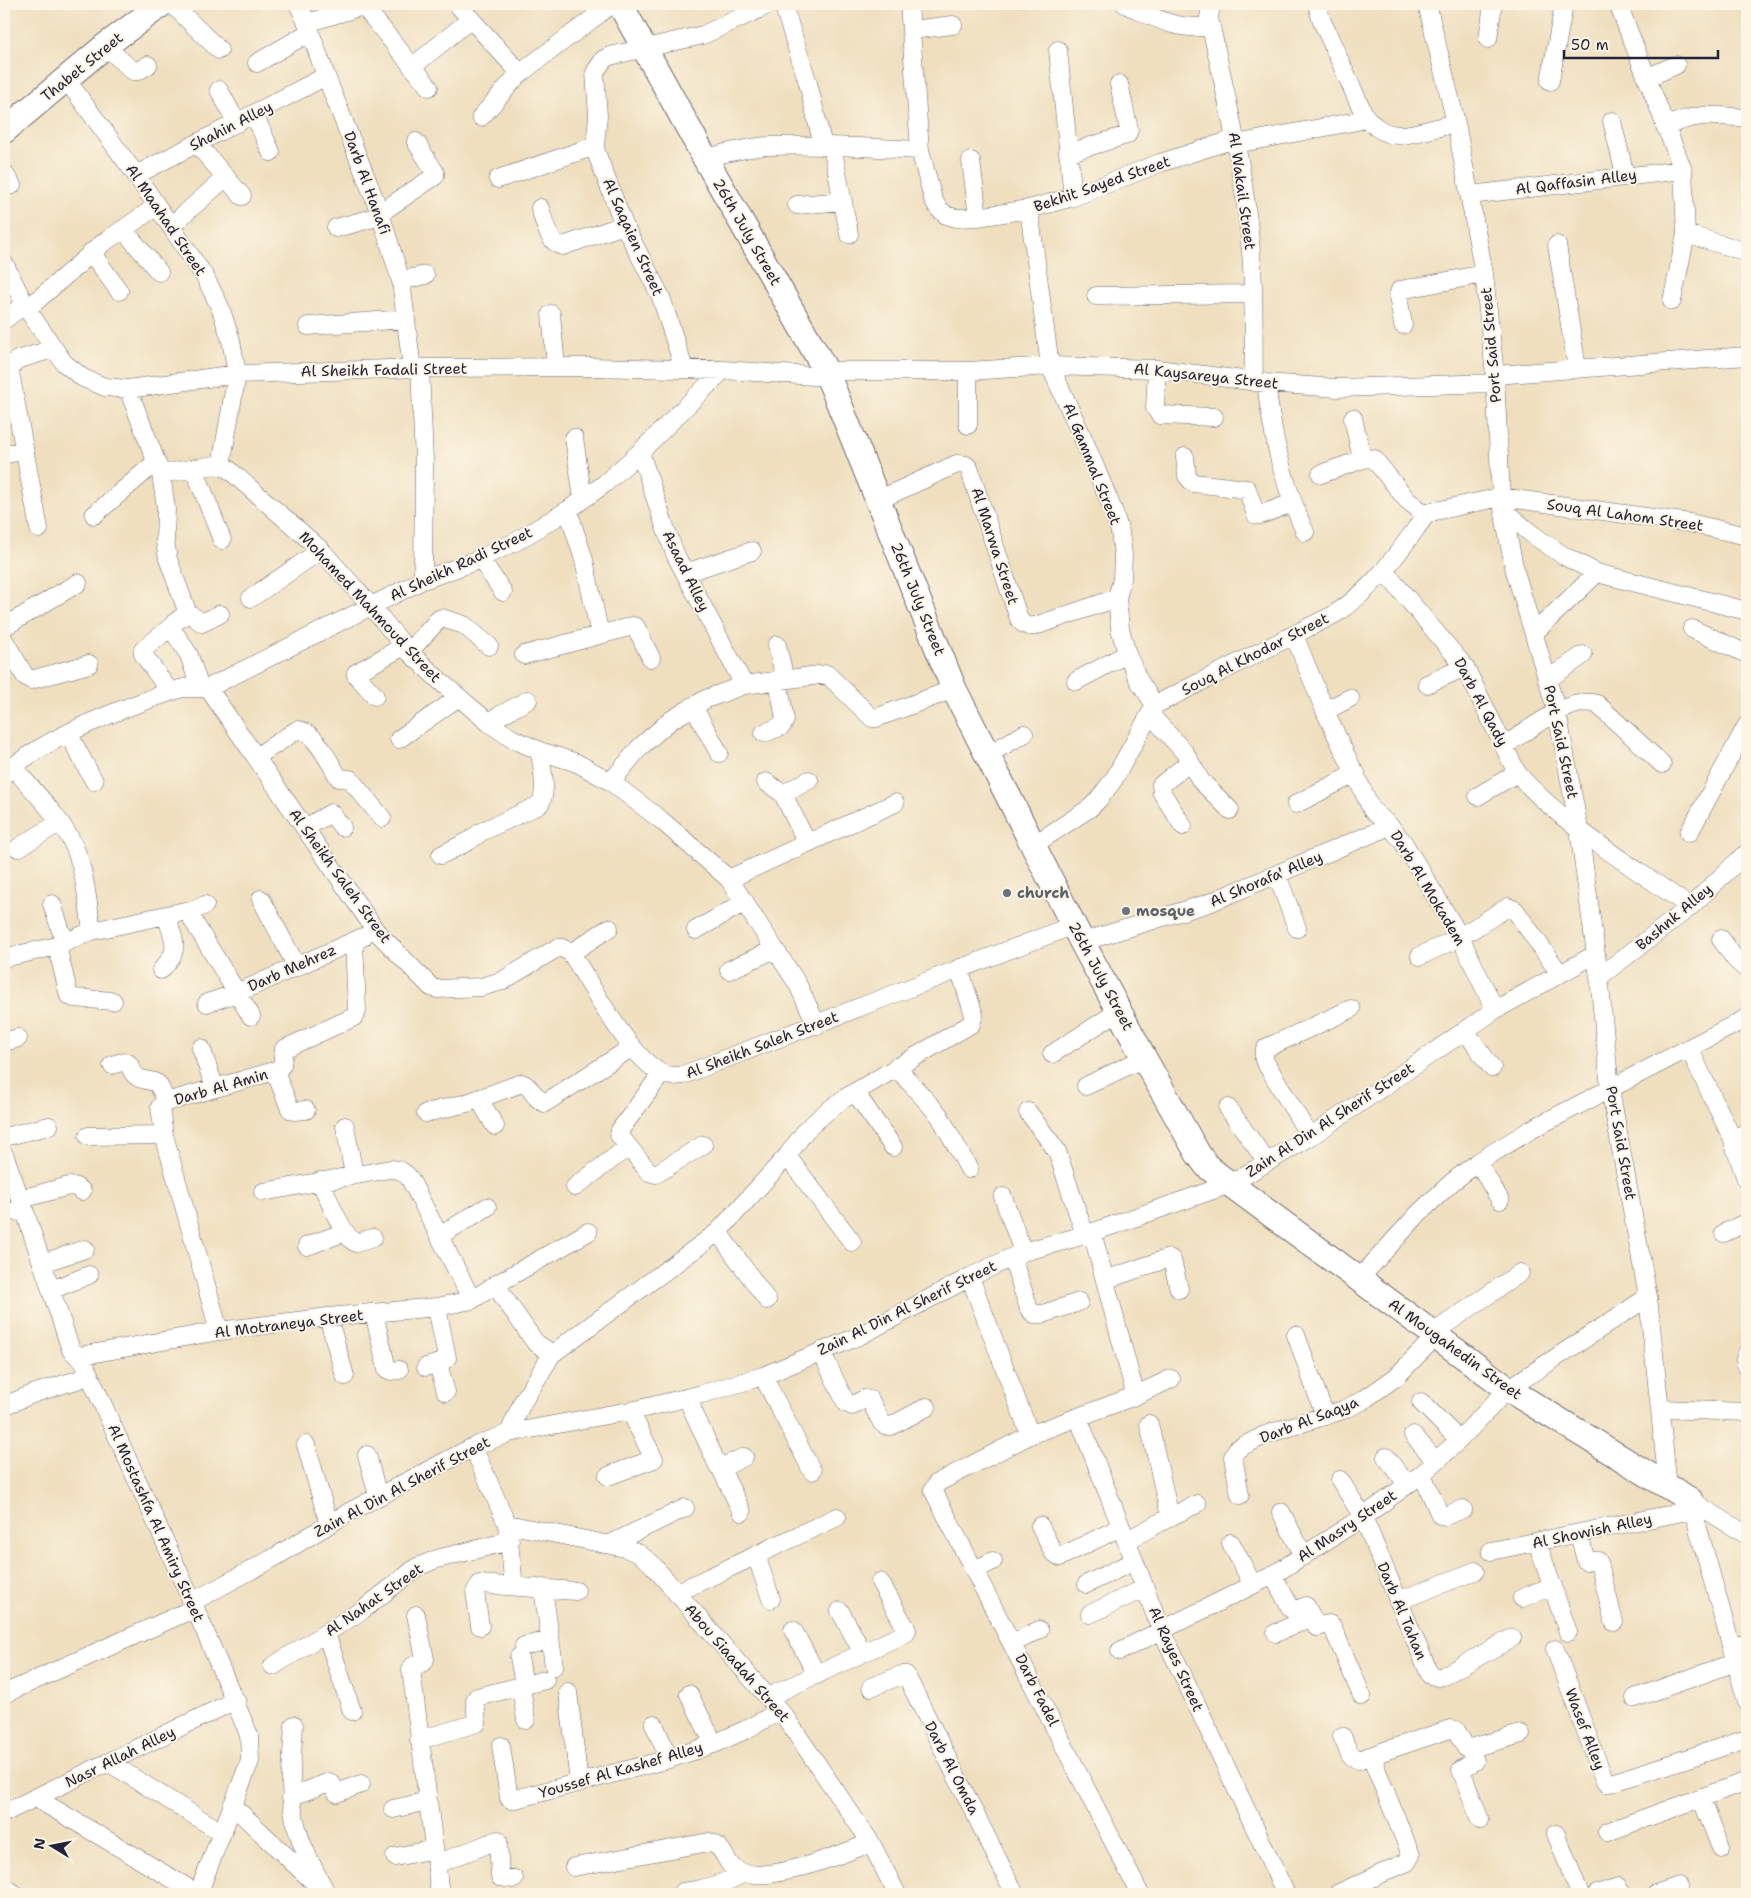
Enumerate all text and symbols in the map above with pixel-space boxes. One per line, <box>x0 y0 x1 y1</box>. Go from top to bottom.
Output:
street label: Thabet Street <box>37 28 127 106</box>
scale bar <box>1564 28 1717 60</box>
text: 50 m <box>1571 35 1609 55</box>
street label: Shahin Alley <box>186 96 276 156</box>
street label: Darb Al Hanafi <box>339 129 395 237</box>
street label: Al Wakail Street <box>1224 131 1260 251</box>
street label: Bekhit Sayed Street <box>1031 151 1173 217</box>
street label: Al Maahad Street <box>121 160 211 280</box>
street label: Al Qaffasin Alley <box>1514 165 1638 199</box>
street label: Al Saqaien Street <box>598 175 668 299</box>
street label: 26th July Street <box>708 175 786 289</box>
street label: Port Said Street <box>1476 287 1506 403</box>
street label: Al Kaysareya Street <box>1133 358 1279 394</box>
street label: Al Sheikh Fadali Street <box>301 359 467 381</box>
street label: Al Gammal Street <box>1058 400 1126 528</box>
street label: Al Marwa Street <box>967 485 1023 607</box>
street label: Souq Al Lahom Street <box>1545 494 1705 536</box>
street label: Al Sheikh Radi Street <box>386 522 536 606</box>
street label: Mohamed Mahmoud Street <box>295 527 445 687</box>
street label: Asaad Alley <box>658 527 714 615</box>
street label: 26th July Street <box>886 539 950 659</box>
street label: Souq Al Khodar Street <box>1178 608 1332 700</box>
street label: Darb Al Qady <box>1449 654 1513 750</box>
street label: Port Said Street <box>1539 683 1583 801</box>
street label: Al Sheikh Saleh Street <box>284 805 396 947</box>
street label: Darb Al Mokadem <box>1386 827 1470 949</box>
street label: Al Shorafa' Alley <box>1207 846 1325 912</box>
street label: Bashnk Alley <box>1632 879 1716 955</box>
place label: church <box>1017 883 1069 903</box>
marker: church <box>1001 887 1013 899</box>
place label: mosque <box>1136 901 1195 921</box>
marker: mosque <box>1120 905 1132 917</box>
street label: 26th July Street <box>1064 918 1138 1034</box>
street label: Darb Mehrez <box>245 940 339 996</box>
street label: Al Sheikh Saleh Street <box>683 1007 841 1083</box>
street label: Zain Al Din Al Sherif Street <box>1242 1058 1418 1182</box>
street label: Darb Al Amin <box>172 1064 270 1110</box>
street label: Port Said Street <box>1601 1084 1641 1202</box>
street label: Zain Al Din Al Sherif Street <box>814 1256 1000 1360</box>
street label: Al Mougahedin Street <box>1384 1294 1526 1404</box>
street label: Al Motraneya Street <box>213 1305 365 1343</box>
street label: Darb Al Saqya <box>1257 1392 1362 1448</box>
street label: Al Mostashfa Al Amiry Street <box>103 1421 209 1625</box>
street label: Zain Al Din Al Sherif Street <box>310 1432 494 1542</box>
street label: Al Masry Street <box>1293 1485 1401 1567</box>
street label: Al Showish Alley <box>1530 1509 1654 1553</box>
street label: Al Nahat Street <box>321 1559 427 1641</box>
street label: Darb Al Tahan <box>1372 1559 1432 1663</box>
street label: Abou Siaadah Street <box>680 1600 794 1726</box>
street label: Al Rayes Street <box>1144 1603 1208 1715</box>
street label: Darb Fadel <box>1010 1651 1064 1730</box>
street label: Wasef Alley <box>1560 1685 1610 1773</box>
street label: Darb Al Omda <box>920 1718 984 1819</box>
street label: Nasr Allah Alley <box>62 1722 178 1792</box>
street label: Youssef Al Kashef Alley <box>537 1737 705 1803</box>
north arrow <box>28 1820 78 1870</box>
text: N <box>29 1837 49 1851</box>

